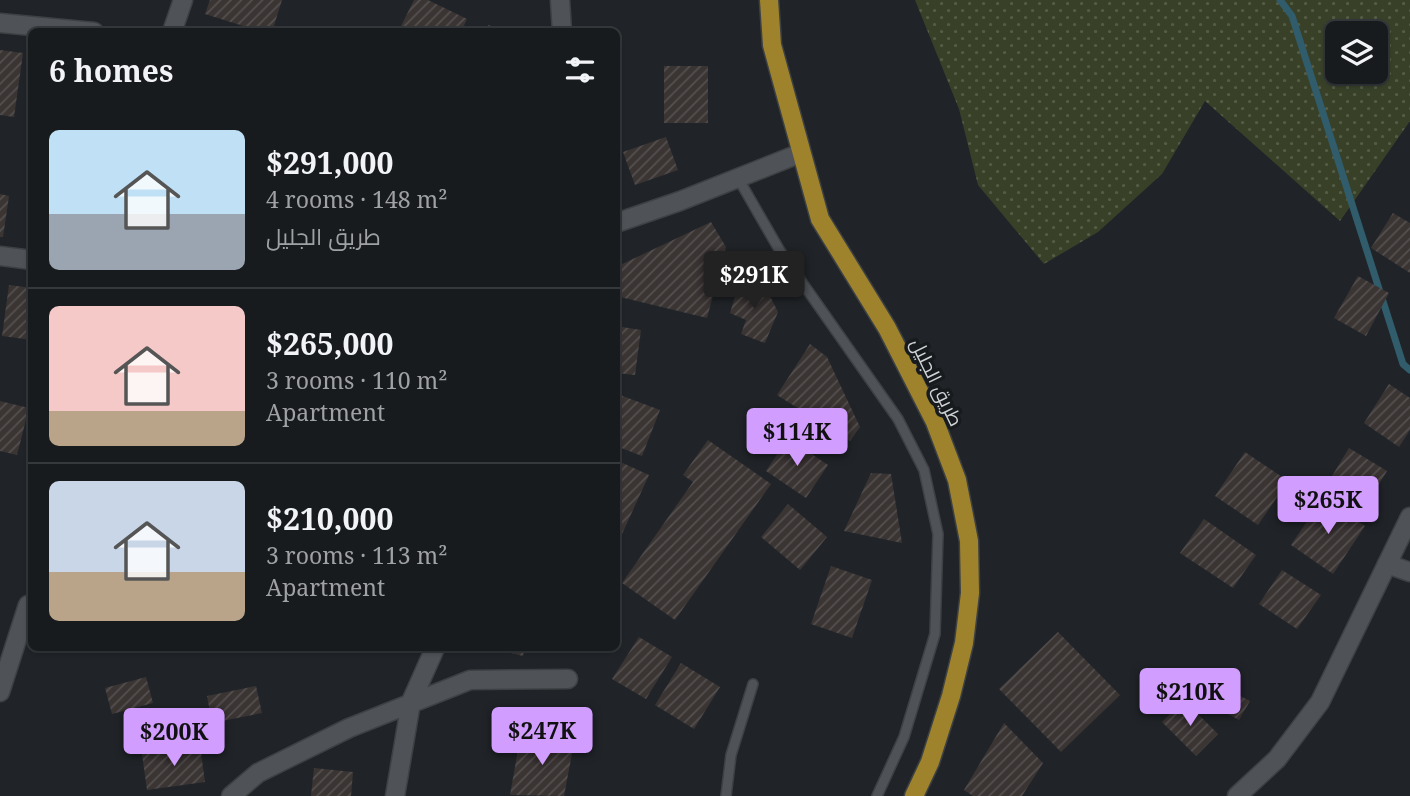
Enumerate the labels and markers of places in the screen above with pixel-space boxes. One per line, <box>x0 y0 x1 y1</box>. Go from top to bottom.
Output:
pin: $291K <box>705 252 803 311</box>
pin: $114K <box>748 408 846 468</box>
pin: $265K <box>1279 476 1377 536</box>
pin: $210K <box>1141 668 1239 728</box>
pin: $200K <box>125 708 223 768</box>
pin: $247K <box>493 708 591 767</box>

